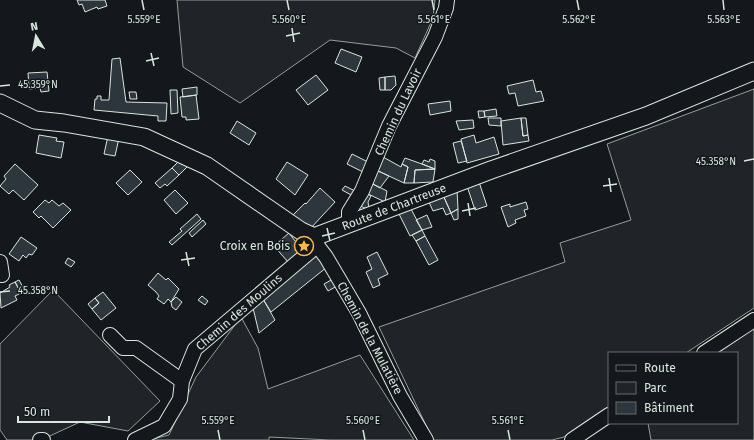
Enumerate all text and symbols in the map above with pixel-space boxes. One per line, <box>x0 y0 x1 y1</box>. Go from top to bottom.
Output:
text: 5.559°E <box>127 14 161 26</box>
text: 5.560°E <box>272 14 306 26</box>
text: 5.561°E <box>418 14 450 26</box>
text: 5.562°E <box>562 14 596 26</box>
text: 5.563°E <box>707 14 741 26</box>
north arrow <box>16 16 56 56</box>
text: N <box>30 20 39 34</box>
street label: Chemin du Lavoir <box>372 66 424 158</box>
text: 45.359°N <box>18 79 58 91</box>
text: 45.358°N <box>696 156 736 168</box>
street label: Route de Chartreuse <box>340 181 448 233</box>
place icon: Croix en Bois <box>293 235 315 257</box>
place label: Croix en Bois <box>220 239 290 253</box>
street label: Chemin des Moulins <box>193 271 285 353</box>
street label: Chemin de la Mulatière <box>334 279 406 397</box>
text: 45.358°N <box>18 285 58 297</box>
legend <box>608 352 738 424</box>
text: Route <box>644 361 676 375</box>
text: Parc <box>644 381 667 395</box>
scale bar <box>18 398 109 424</box>
text: Bâtiment <box>644 401 694 415</box>
text: 50 m <box>24 405 50 419</box>
text: 5.559°E <box>201 415 235 427</box>
text: 5.560°E <box>346 415 380 427</box>
text: 5.561°E <box>492 415 524 427</box>

